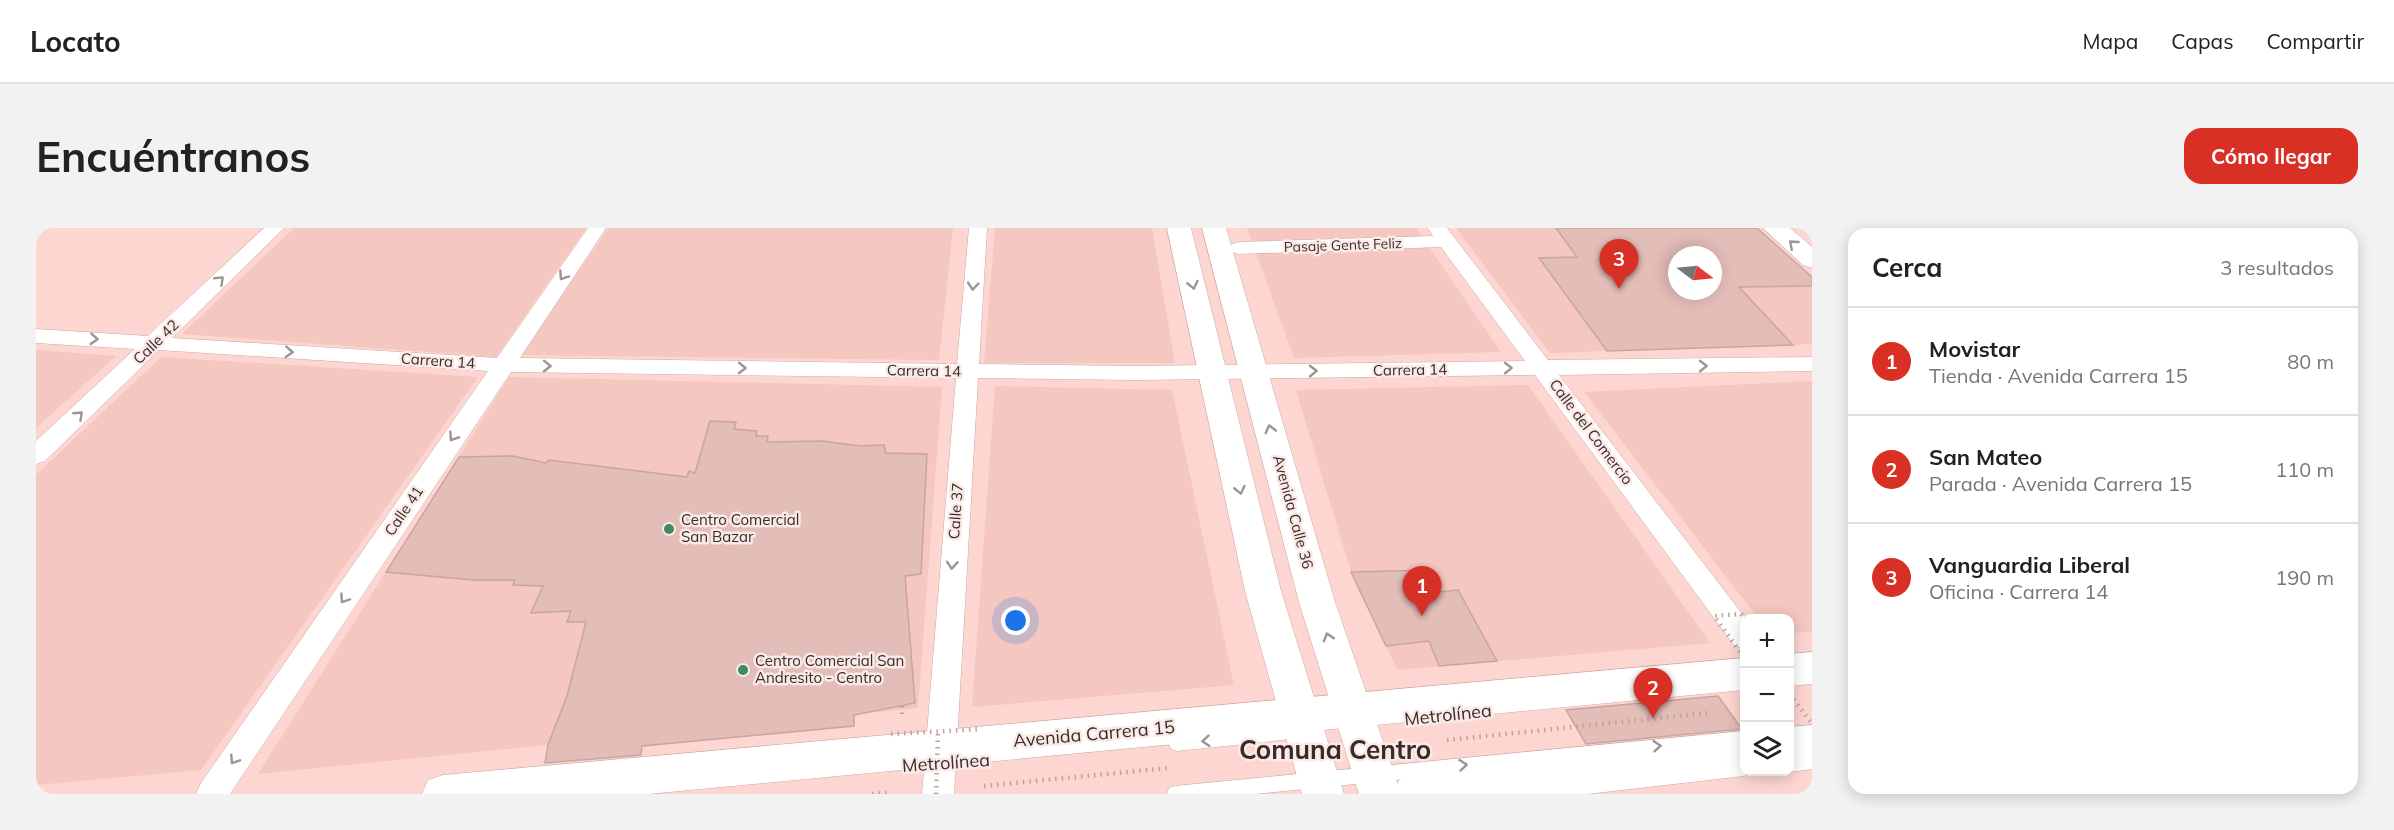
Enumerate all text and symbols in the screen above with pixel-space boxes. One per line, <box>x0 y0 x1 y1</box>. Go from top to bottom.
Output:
text: Locato <box>30 24 121 59</box>
text: Mapa <box>2083 28 2138 54</box>
text: Capas <box>2171 28 2234 54</box>
text: Compartir <box>2267 28 2364 54</box>
button: Cómo llegar <box>2184 128 2358 184</box>
text: Encuéntranos <box>36 130 310 183</box>
street label: Pasaje Gente Feliz <box>1284 234 1402 256</box>
pin: 3 <box>1600 239 1638 289</box>
one-way arrow <box>1789 240 1800 251</box>
north arrow <box>1668 246 1722 300</box>
text: Cerca <box>1872 251 1942 284</box>
text: 3 resultados <box>2220 255 2334 280</box>
one-way arrow <box>559 270 570 281</box>
one-way arrow <box>213 277 224 288</box>
one-way arrow <box>1185 280 1198 290</box>
one-way arrow <box>967 282 980 291</box>
street label: Calle 42 <box>129 315 182 368</box>
one-way arrow <box>90 333 99 346</box>
text: Movistar <box>1929 335 2020 363</box>
one-way arrow <box>285 345 294 358</box>
street label: Carrera 14 <box>400 348 476 373</box>
text: 1 <box>1886 349 1898 374</box>
text: 80 m <box>2287 349 2334 374</box>
one-way arrow <box>542 359 551 372</box>
street label: Carrera 14 <box>1373 359 1447 380</box>
one-way arrow <box>1699 359 1708 372</box>
street label: Carrera 14 <box>887 360 961 381</box>
one-way arrow <box>737 362 746 374</box>
one-way arrow <box>1504 362 1513 375</box>
text: Tienda · Avenida Carrera 15 <box>1929 363 2188 388</box>
one-way arrow <box>1309 365 1318 377</box>
street label: Calle del Comercio <box>1545 375 1637 488</box>
one-way arrow <box>71 411 82 422</box>
one-way arrow <box>1265 424 1277 434</box>
one-way arrow <box>450 431 461 442</box>
text: San Mateo <box>1929 443 2042 471</box>
street label: Avenida Calle 36 <box>1269 453 1318 571</box>
text: 2 <box>1886 457 1898 482</box>
text: 110 m <box>2275 457 2334 482</box>
text: Parada · Avenida Carrera 15 <box>1929 471 2192 496</box>
street label: Calle 41 <box>380 482 427 539</box>
street label: Calle 37 <box>944 482 967 540</box>
one-way arrow <box>1233 485 1246 495</box>
place label: Centro Comercial San Bazar <box>681 510 799 546</box>
marker: Centro Comercial San Bazar <box>662 522 676 536</box>
text: Vanguardia Liberal <box>1929 551 2130 579</box>
one-way arrow <box>946 560 959 569</box>
text: 3 <box>1886 565 1898 590</box>
text: 190 m <box>2275 565 2334 590</box>
pin: 1 <box>1402 566 1442 616</box>
text: Oficina · Carrera 14 <box>1929 579 2108 604</box>
one-way arrow <box>340 592 351 603</box>
your location <box>1001 606 1030 635</box>
map controls <box>1740 614 1794 776</box>
button: + <box>1740 614 1794 668</box>
one-way arrow <box>1323 632 1335 643</box>
place label: Centro Comercial San Andresito - Centro <box>755 651 904 687</box>
marker: Centro Comercial San Andresito - Centro <box>736 663 750 677</box>
pin: 2 <box>1634 668 1672 718</box>
button: − <box>1740 668 1794 722</box>
street label: Metrolínea <box>1403 698 1493 731</box>
street label: Avenida Carrera 15 <box>1012 715 1176 752</box>
button: layers <box>1740 722 1794 776</box>
district label: Comuna Centro <box>1239 733 1431 766</box>
one-way arrow <box>1201 734 1211 747</box>
one-way arrow <box>1653 740 1662 753</box>
street label: Metrolínea <box>901 748 991 777</box>
one-way arrow <box>230 754 242 764</box>
one-way arrow <box>1459 759 1468 772</box>

